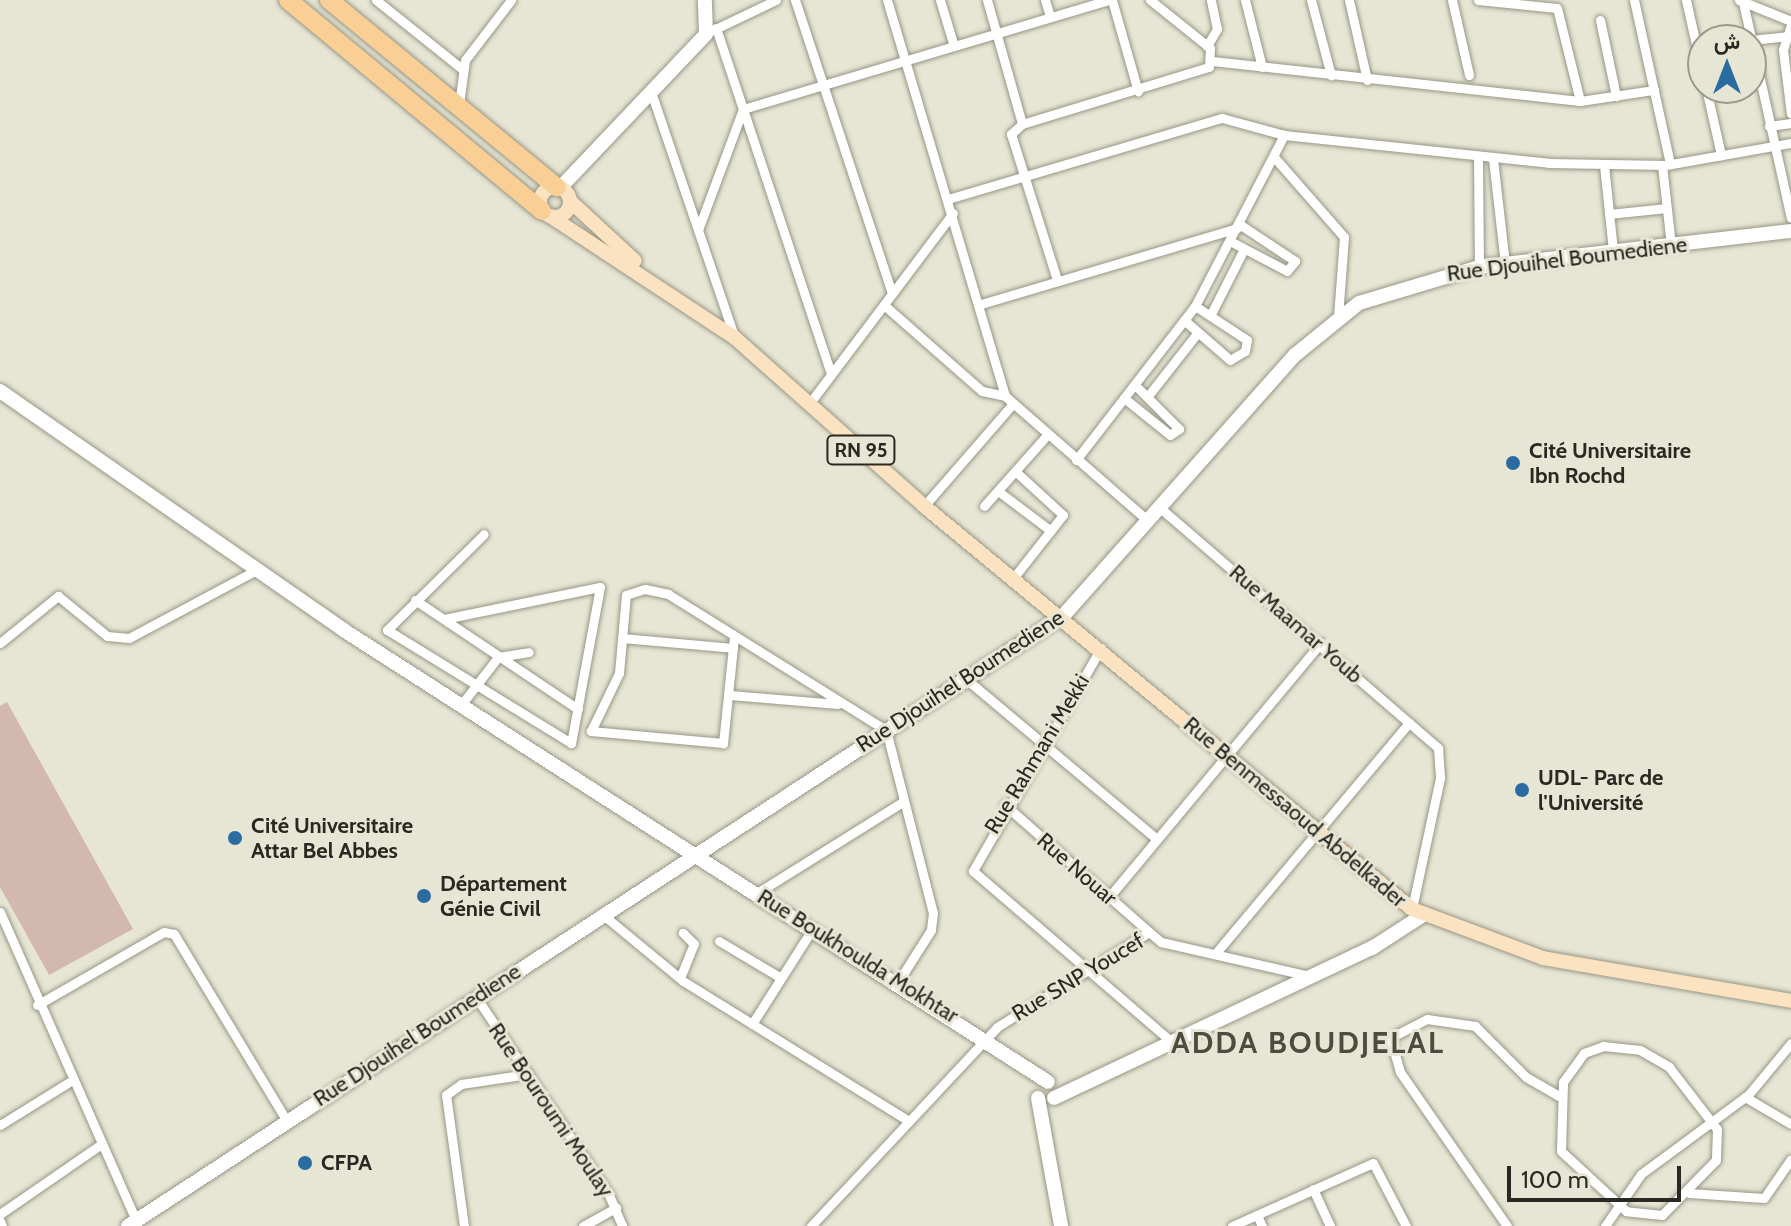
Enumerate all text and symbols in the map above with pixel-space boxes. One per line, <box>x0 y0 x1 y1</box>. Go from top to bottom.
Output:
north arrow <box>1687 24 1767 104</box>
text: ش <box>1714 28 1740 55</box>
street label: Rue Djouihel Boumediene <box>1445 231 1689 287</box>
road number: RN 95 <box>825 434 897 466</box>
place label: Cité Universitaire Ibn Rochd <box>1529 437 1691 488</box>
marker: Cité Universitaire Ibn Rochd <box>1504 454 1522 472</box>
street label: Rue Maamar Youb <box>1224 559 1368 689</box>
street label: Rue Djouihel Boumediene <box>851 604 1069 758</box>
street label: Rue Rahmani Mekki <box>979 669 1095 839</box>
street label: Rue Benmessaoud Abdelkader <box>1178 711 1412 913</box>
place label: UDL- Parc de l'Université <box>1538 764 1663 816</box>
marker: UDL- Parc de l'Université <box>1513 781 1531 799</box>
place label: Cité Universitaire Attar Bel Abbes <box>251 812 413 864</box>
street label: Rue Nouar <box>1032 827 1122 911</box>
marker: Cité Universitaire Attar Bel Abbes <box>226 829 244 847</box>
place label: Département Génie Civil <box>440 870 567 922</box>
street label: Rue Boukhoulda Mokhtar <box>753 883 963 1029</box>
marker: Département Génie Civil <box>415 887 433 905</box>
street label: Rue SNP Youcef <box>1007 927 1149 1027</box>
street label: Rue Djouihel Boumediene <box>308 958 526 1112</box>
street label: Rue Bouroumi Moulay <box>483 1018 619 1202</box>
district label: ADDA BOUDJELAL <box>1171 1025 1445 1061</box>
place label: CFPA <box>321 1150 372 1176</box>
scale bar <box>1511 1150 1685 1200</box>
marker: CFPA <box>296 1154 314 1172</box>
text: 100 m <box>1521 1165 1589 1194</box>

